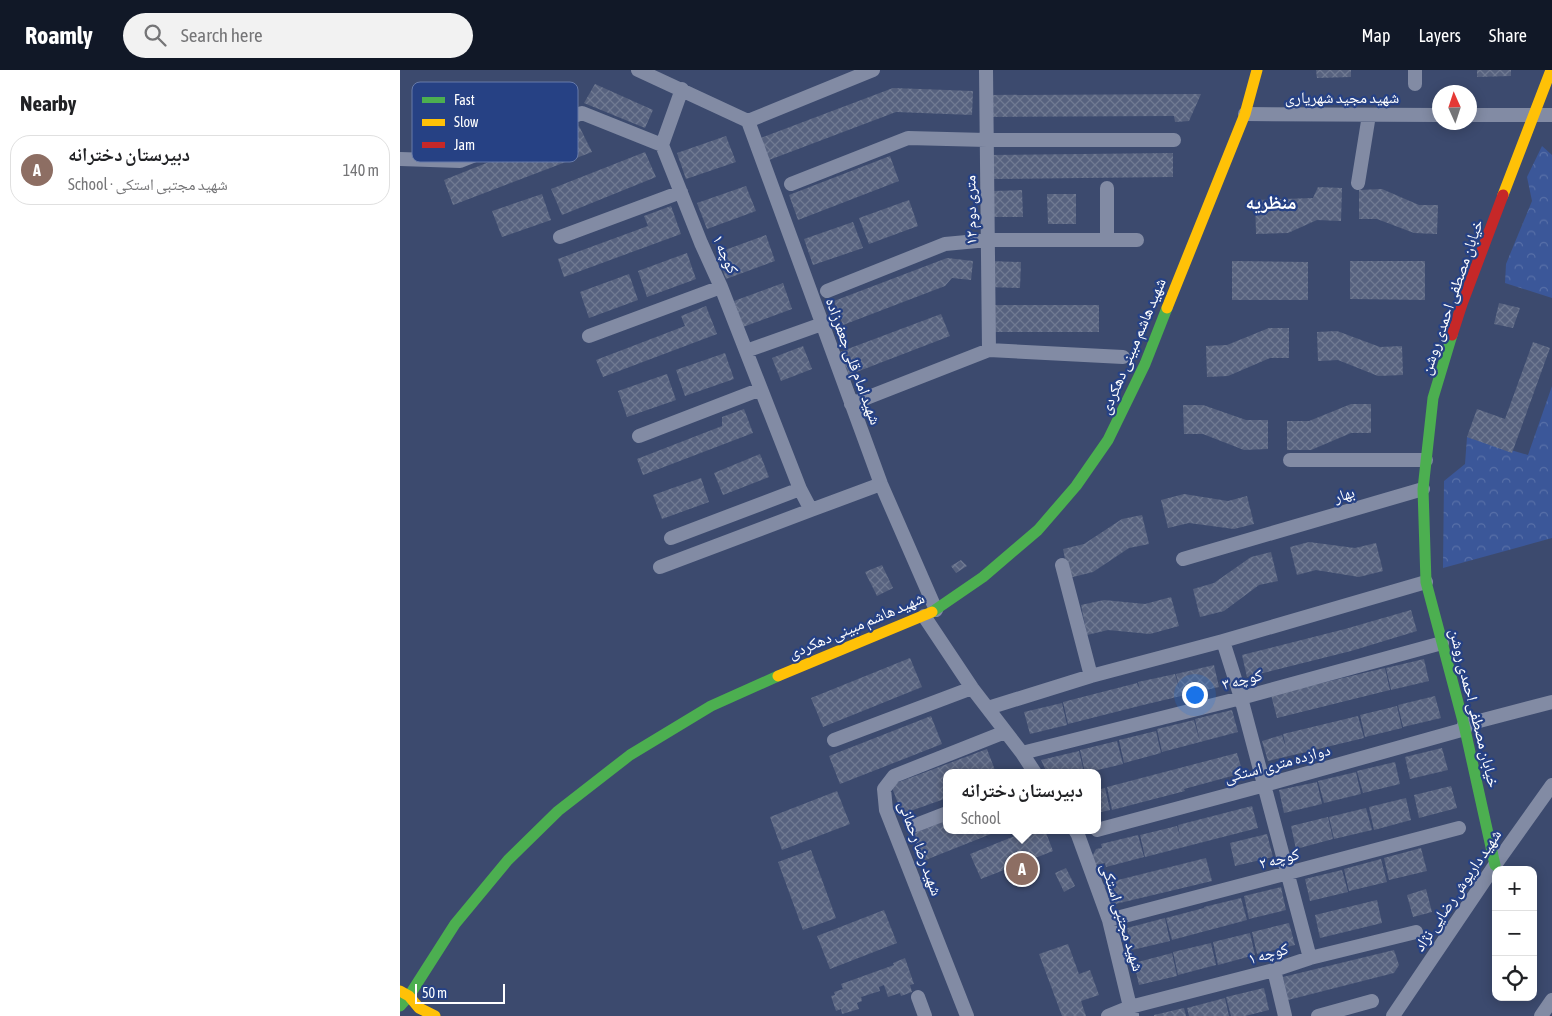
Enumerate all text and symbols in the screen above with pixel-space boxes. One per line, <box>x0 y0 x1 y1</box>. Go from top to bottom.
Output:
search box <box>123 13 473 58</box>
icon: search <box>141 21 169 49</box>
text: Roamly <box>25 22 93 49</box>
text: Search here <box>181 24 263 46</box>
text: Map <box>1361 25 1390 46</box>
text: Layers <box>1418 25 1461 46</box>
text: Share <box>1489 25 1527 46</box>
legend <box>412 82 578 162</box>
north arrow <box>1432 85 1477 130</box>
street label: شهید مجید شهریاری <box>1285 88 1399 108</box>
text: Nearby <box>20 91 76 115</box>
text: Fast <box>454 92 475 108</box>
text: Slow <box>454 114 479 130</box>
text: Jam <box>454 137 475 153</box>
text: دبیرستان دخترانه <box>68 143 190 165</box>
text: A <box>33 161 41 179</box>
text: 140 m <box>343 161 379 179</box>
text: School · شهید مجتبی استکی <box>68 175 228 193</box>
street label: ۱۲ متری دوم <box>960 175 982 245</box>
district label: منظریه <box>1246 191 1296 214</box>
street label: خیابان مصطفی احمدی روشن <box>1416 217 1488 378</box>
street label: کوچه ۱ <box>709 232 743 277</box>
street label: شهید هاشم مبینی دهکردی <box>1095 275 1171 418</box>
street label: شهید امام قلی جعفرزاده <box>821 295 885 428</box>
street label: بهار <box>1330 482 1357 507</box>
street label: شهید هاشم مبینی دهکردی <box>785 588 928 664</box>
street label: خیابان مصطفی احمدی روشن <box>1445 627 1503 790</box>
street label: کوچه ۳ <box>1220 665 1265 694</box>
your location <box>1182 682 1208 708</box>
street label: دوازده متری استکی <box>1222 740 1333 788</box>
popup <box>943 769 1101 834</box>
text: دبیرستان دخترانه <box>961 779 1083 801</box>
street label: شهید رضا رحمانی <box>894 798 946 899</box>
text: School <box>961 809 1001 827</box>
street label: شهید داریوش رضایی نژاد <box>1410 826 1506 955</box>
street label: کوچه ۲ <box>1257 844 1302 873</box>
pin: A <box>1006 850 1038 888</box>
street label: شهید مجتبی استکی <box>1096 861 1148 974</box>
map controls <box>1492 866 1537 1001</box>
button: + <box>1492 866 1537 911</box>
button: − <box>1492 911 1537 956</box>
street label: کوچه ۱ <box>1246 939 1291 968</box>
button: locate <box>1492 956 1537 1001</box>
scale bar <box>415 981 505 1004</box>
text: 50 m <box>422 985 447 1001</box>

